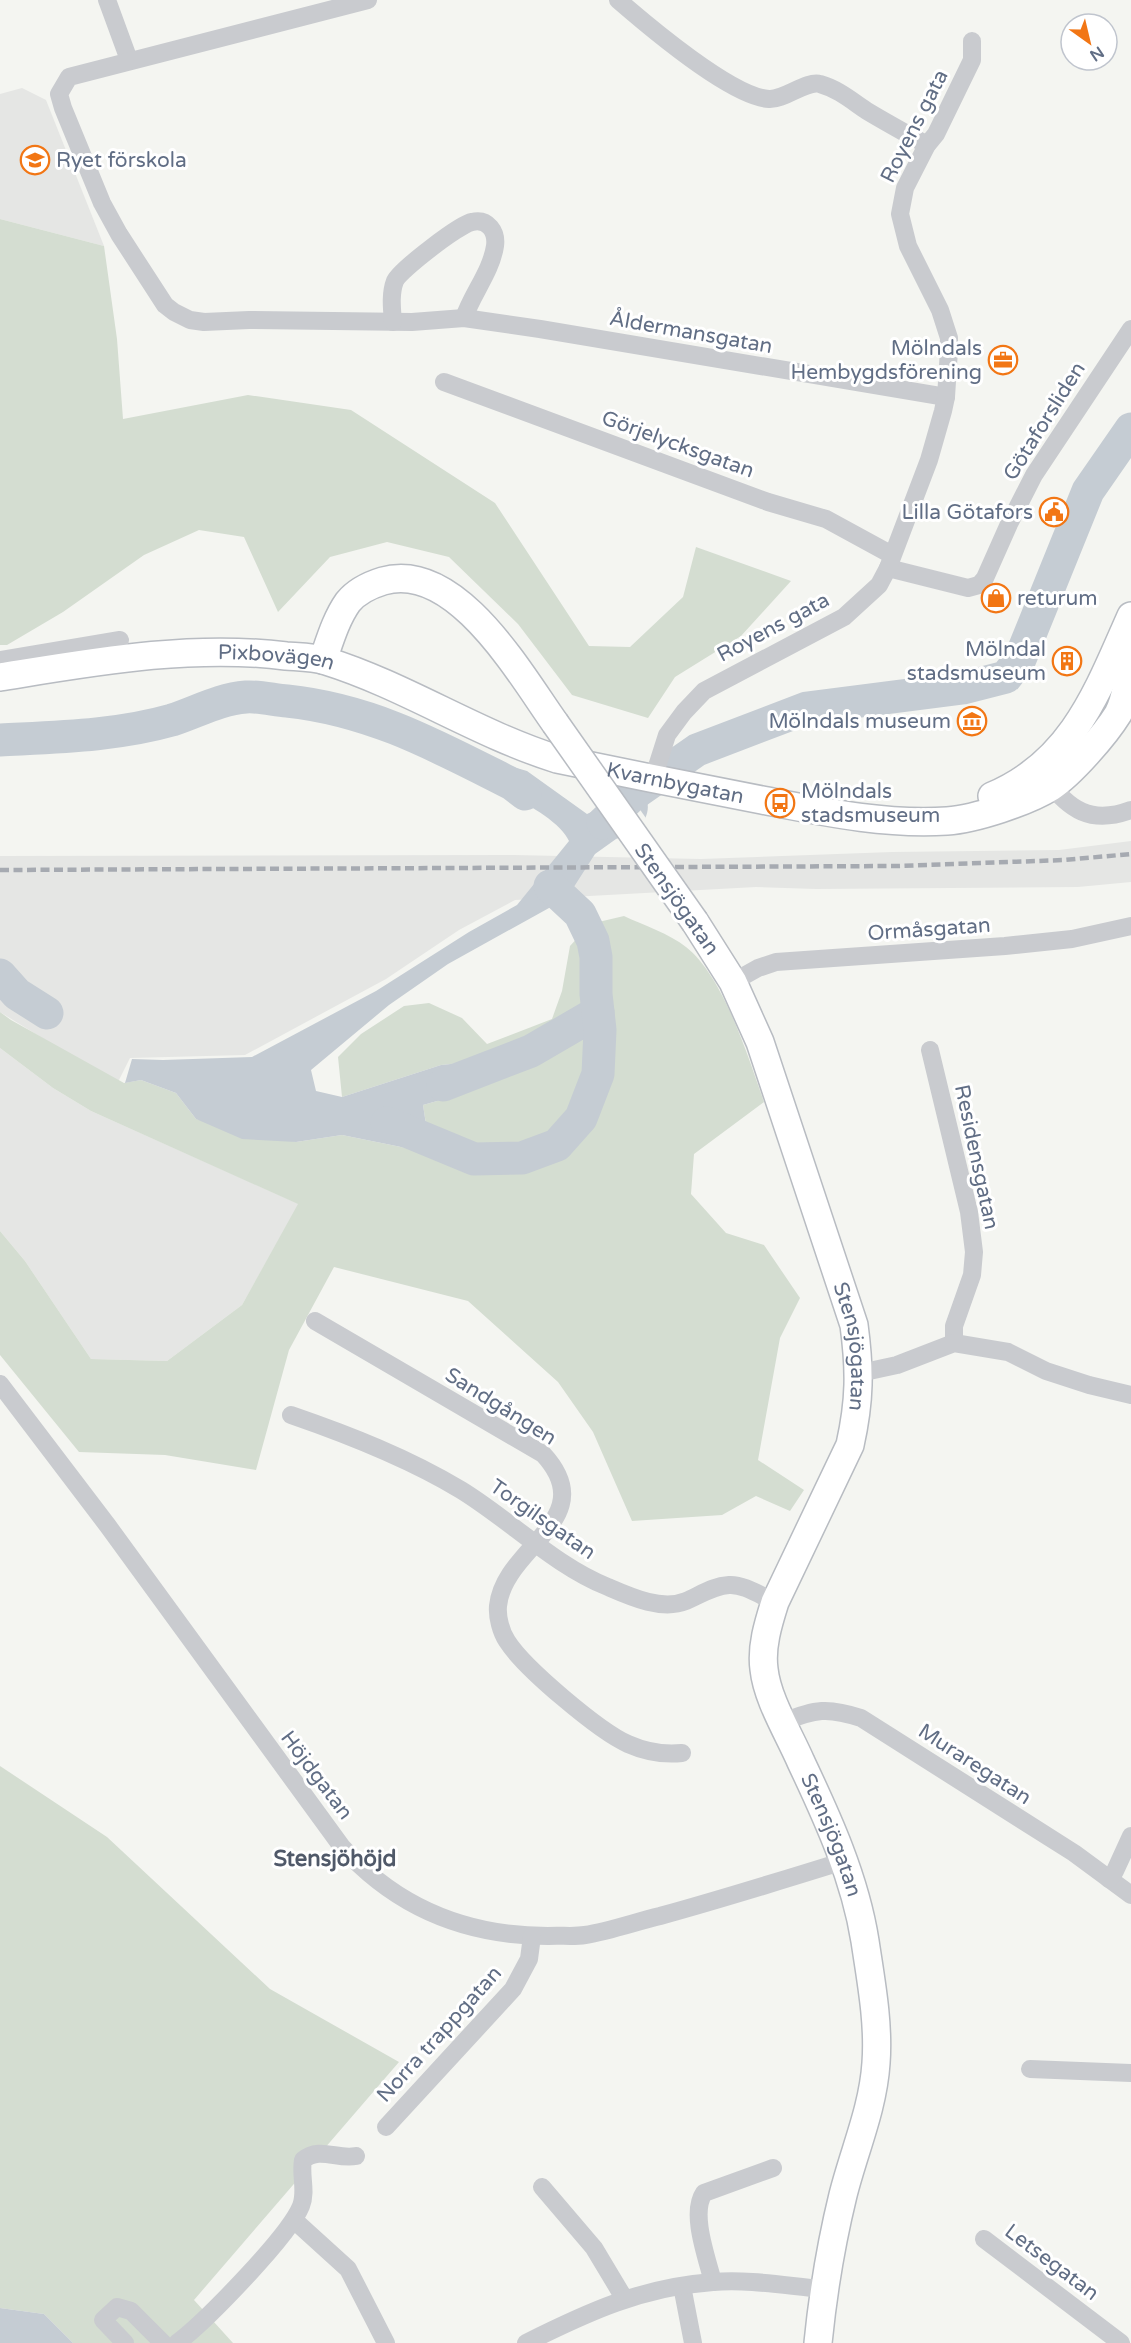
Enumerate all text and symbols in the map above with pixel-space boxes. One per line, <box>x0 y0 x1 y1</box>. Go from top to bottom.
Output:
north arrow <box>1059 12 1119 72</box>
text: N <box>1086 42 1108 65</box>
street label: Royens gata <box>875 66 954 187</box>
school or university icon: Ryet förskola <box>19 144 51 176</box>
place label: Ryet förskola <box>56 148 187 173</box>
street label: Åldermansgatan <box>607 306 774 359</box>
place label: Mölndals Hembygdsförening <box>791 336 982 385</box>
office icon: Mölndals Hembygdsförening <box>987 344 1019 376</box>
street label: Götaforsliden <box>998 357 1091 485</box>
street label: Görjelycksgatan <box>598 405 757 484</box>
public building icon: Lilla Götafors <box>1038 496 1070 528</box>
place label: Lilla Götafors <box>902 500 1033 525</box>
shop icon: returum <box>980 582 1012 614</box>
place label: returum <box>1017 586 1098 611</box>
street label: Royens gata <box>713 587 834 667</box>
place label: Mölndal stadsmuseum <box>907 637 1046 686</box>
street label: Pixbovägen <box>218 640 338 676</box>
building icon: Mölndal stadsmuseum <box>1051 645 1083 677</box>
museum icon: Mölndals museum <box>956 705 988 737</box>
place label: Mölndals museum <box>768 709 951 734</box>
street label: Kvarnbygatan <box>604 757 746 809</box>
place label: Mölndals stadsmuseum <box>801 779 940 828</box>
bus stop icon: Mölndals stadsmuseum <box>764 787 796 819</box>
street label: Stensjögatan <box>629 839 724 960</box>
street label: Ormåsgatan <box>867 913 991 946</box>
street label: Residensgatan <box>949 1082 1004 1232</box>
street label: Stensjögatan <box>828 1279 870 1412</box>
street label: Sandgången <box>440 1362 561 1451</box>
street label: Torgilsgatan <box>485 1474 600 1565</box>
street label: Muraregatan <box>914 1719 1036 1810</box>
street label: Höjdgatan <box>275 1726 358 1824</box>
street label: Stensjögatan <box>795 1769 867 1900</box>
district label: Stensjöhöjd <box>274 1846 396 1872</box>
street label: Norra trappgatan <box>372 1961 507 2108</box>
street label: Letsegatan <box>1000 2219 1104 2306</box>

